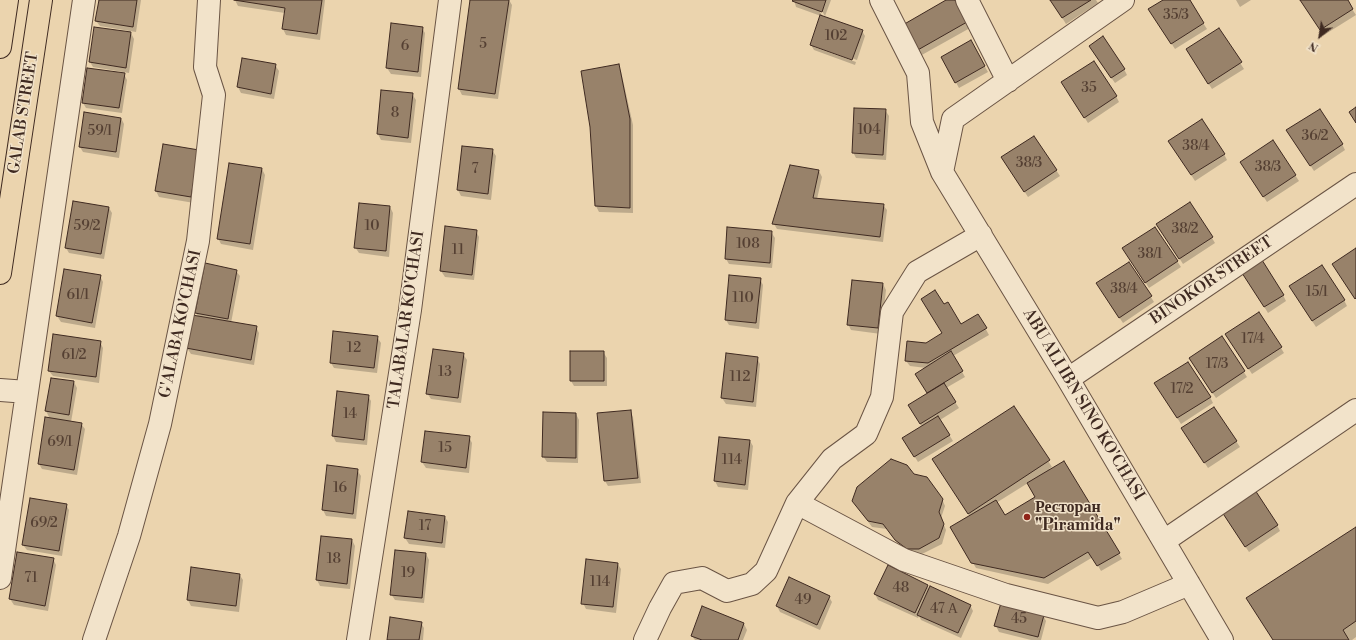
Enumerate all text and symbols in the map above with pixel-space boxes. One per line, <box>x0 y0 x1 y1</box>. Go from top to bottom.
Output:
house number: 35/3 <box>1163 8 1189 24</box>
north arrow <box>1300 16 1340 56</box>
house number: 102 <box>825 29 847 45</box>
house number: 5 <box>479 37 487 53</box>
text: N <box>1307 38 1321 55</box>
house number: 6 <box>401 39 409 55</box>
street label: GALAB STREET <box>5 51 43 175</box>
house number: 35 <box>1081 81 1097 97</box>
house number: 8 <box>391 106 399 122</box>
house number: 104 <box>857 123 881 139</box>
house number: 59/1 <box>88 124 112 140</box>
house number: 36/2 <box>1302 129 1328 145</box>
house number: 38/4 <box>1182 139 1210 155</box>
house number: 38/3 <box>1016 156 1042 172</box>
house number: 38/3 <box>1255 160 1281 176</box>
house number: 7 <box>471 162 479 178</box>
house number: 59/2 <box>74 219 100 235</box>
house number: 10 <box>365 219 379 235</box>
house number: 38/2 <box>1172 222 1198 238</box>
street label: TALABALAR KO'CHASI <box>385 230 429 410</box>
street label: BINOKOR STREET <box>1147 233 1277 329</box>
house number: 108 <box>736 237 760 253</box>
house number: 11 <box>452 243 464 259</box>
house number: 38/1 <box>1137 247 1163 263</box>
street label: G'ALABA KO'CHASI <box>156 248 206 400</box>
house number: 38/4 <box>1110 282 1138 298</box>
house number: 15/1 <box>1306 285 1328 301</box>
house number: 61/1 <box>67 288 89 304</box>
house number: 110 <box>732 291 754 307</box>
street label: ABU ALI IBN SINO KO'CHASI <box>1018 306 1148 504</box>
house number: 17/4 <box>1241 332 1265 348</box>
house number: 12 <box>347 341 361 357</box>
house number: 61/2 <box>62 348 86 364</box>
house number: 17/3 <box>1206 357 1228 373</box>
house number: 13 <box>438 365 452 381</box>
house number: 112 <box>730 370 750 386</box>
house number: 17/2 <box>1170 382 1194 398</box>
house number: 14 <box>343 407 357 423</box>
house number: 69/1 <box>47 435 73 451</box>
house number: 15 <box>438 441 452 457</box>
house number: 114 <box>722 453 742 469</box>
house number: 16 <box>333 481 347 497</box>
place label: Ресторан "Piramida" <box>1035 498 1121 536</box>
marker: Ресторан "Piramida" <box>1022 512 1032 522</box>
house number: 69/2 <box>30 516 58 532</box>
house number: 17 <box>419 519 431 535</box>
house number: 18 <box>327 552 341 568</box>
house number: 19 <box>401 566 415 582</box>
house number: 71 <box>24 571 38 587</box>
house number: 114 <box>590 575 610 591</box>
house number: 48 <box>893 581 909 597</box>
house number: 49 <box>795 593 811 609</box>
house number: 47 А <box>930 602 958 618</box>
house number: 45 <box>1011 612 1027 628</box>

